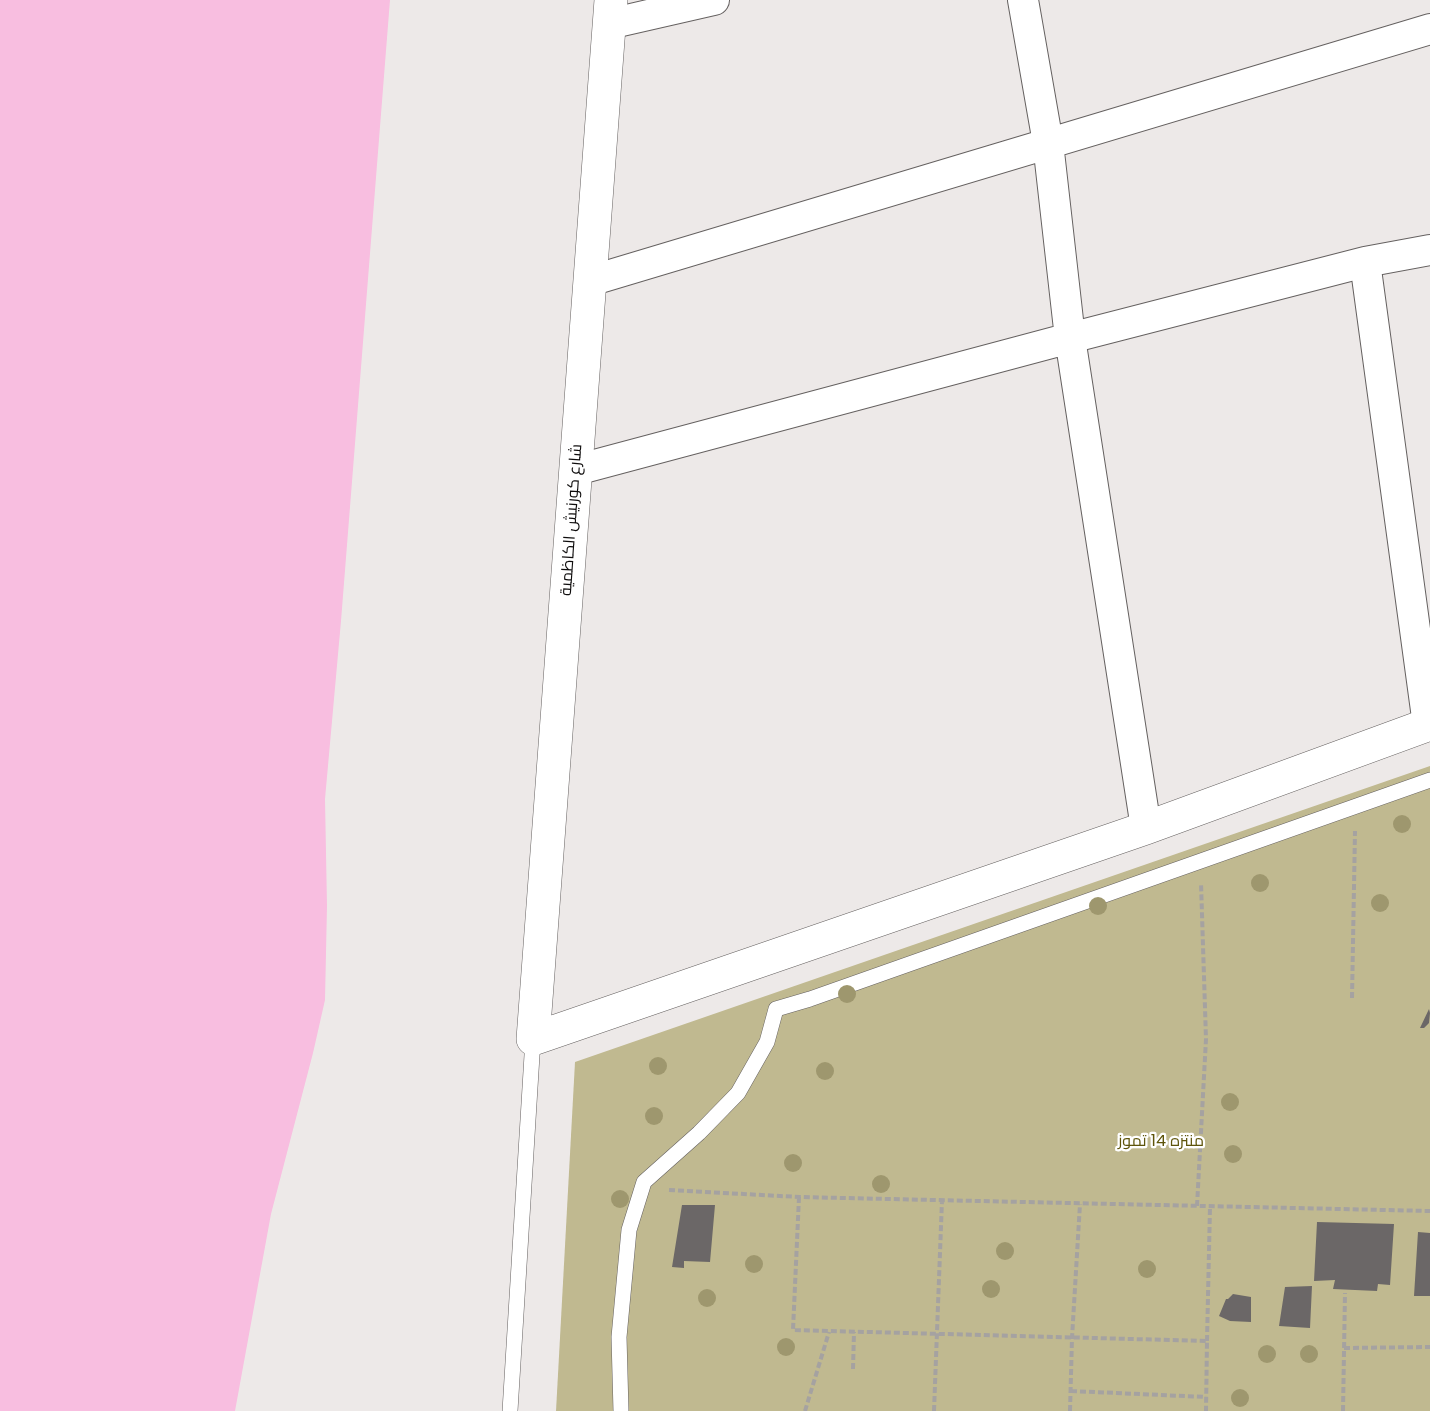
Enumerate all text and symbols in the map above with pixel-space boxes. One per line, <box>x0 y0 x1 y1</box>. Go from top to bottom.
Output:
street label: شارع كورنيش الكاظمية <box>557 443 587 597</box>
park label: منتزه 14 تموز <box>1118 1132 1204 1152</box>

